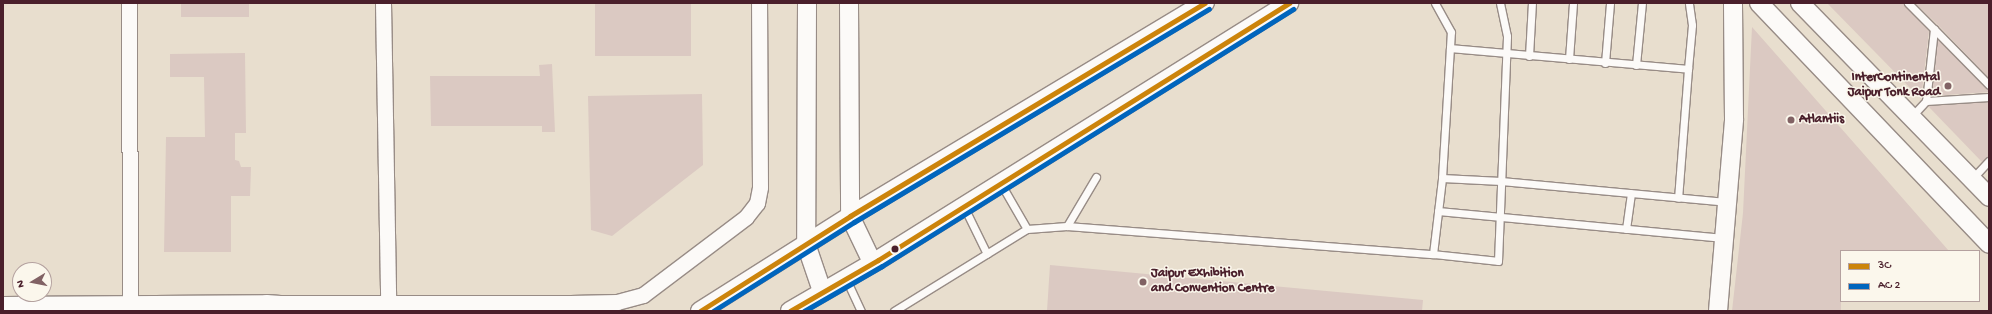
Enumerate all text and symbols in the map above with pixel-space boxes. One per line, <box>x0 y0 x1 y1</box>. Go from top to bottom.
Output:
place label: InterContinental Jaipur Tonk Road <box>1848 71 1940 102</box>
marker: InterContinental Jaipur Tonk Road <box>1943 81 1953 91</box>
place label: Atlantiis <box>1799 112 1844 128</box>
marker: Atlantiis <box>1786 115 1796 125</box>
unlabelled marker <box>890 244 900 254</box>
legend <box>1840 250 1980 302</box>
text: 3C <box>1878 259 1891 273</box>
north arrow <box>12 262 52 302</box>
place label: Jaipur Exhibition and Convention Centre <box>1151 267 1274 298</box>
marker: Jaipur Exhibition and Convention Centre <box>1138 277 1148 287</box>
text: N <box>15 279 28 288</box>
text: AC 2 <box>1878 279 1900 293</box>

